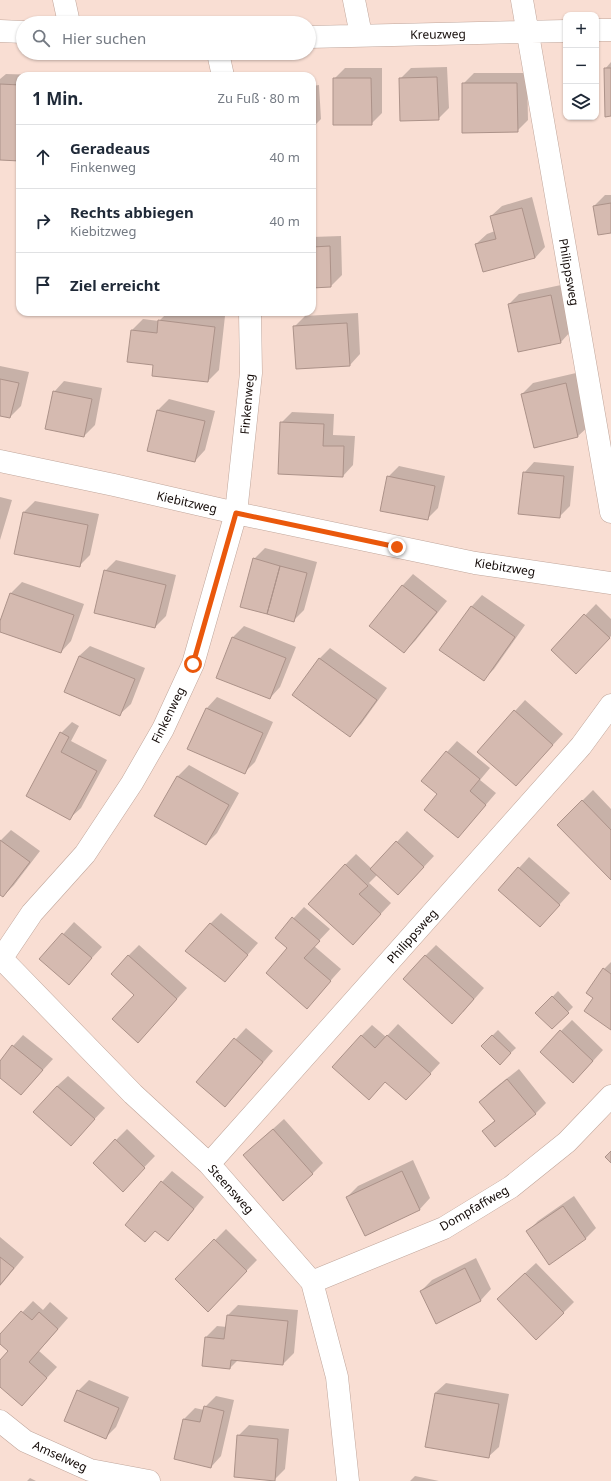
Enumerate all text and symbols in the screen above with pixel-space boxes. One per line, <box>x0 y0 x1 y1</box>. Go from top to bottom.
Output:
map controls <box>563 12 599 120</box>
button: + <box>563 12 599 48</box>
search box <box>16 16 316 60</box>
street label: Kreuzweg <box>410 25 466 43</box>
icon: search <box>30 27 52 49</box>
text: Hier suchen <box>62 28 146 48</box>
button: − <box>563 48 599 84</box>
button: layers <box>563 84 599 120</box>
text: 1 Min. <box>32 87 83 110</box>
text: Zu Fuß · 80 m <box>218 89 300 107</box>
text: Geradeaus <box>70 138 150 158</box>
icon: ahead <box>32 146 54 168</box>
text: 40 m <box>270 148 300 166</box>
text: Finkenweg <box>70 158 136 176</box>
text: Rechts abbiegen <box>70 202 194 222</box>
icon: right <box>32 210 54 232</box>
text: 40 m <box>270 212 300 230</box>
text: Kiebitzweg <box>70 222 136 240</box>
street label: Philippsweg <box>555 237 583 307</box>
icon: arrive <box>32 274 54 296</box>
text: Ziel erreicht <box>70 275 160 295</box>
street label: Finkenweg <box>236 373 258 435</box>
street label: Kiebitzweg <box>155 487 219 517</box>
route end <box>388 538 406 556</box>
street label: Kiebitzweg <box>473 554 537 580</box>
route start <box>184 655 202 673</box>
street label: Finkenweg <box>147 684 189 746</box>
street label: Philippsweg <box>383 905 441 967</box>
street label: Steensweg <box>204 1161 258 1217</box>
street label: Dompfaffweg <box>436 1181 512 1235</box>
street label: Amselweg <box>30 1436 90 1476</box>

